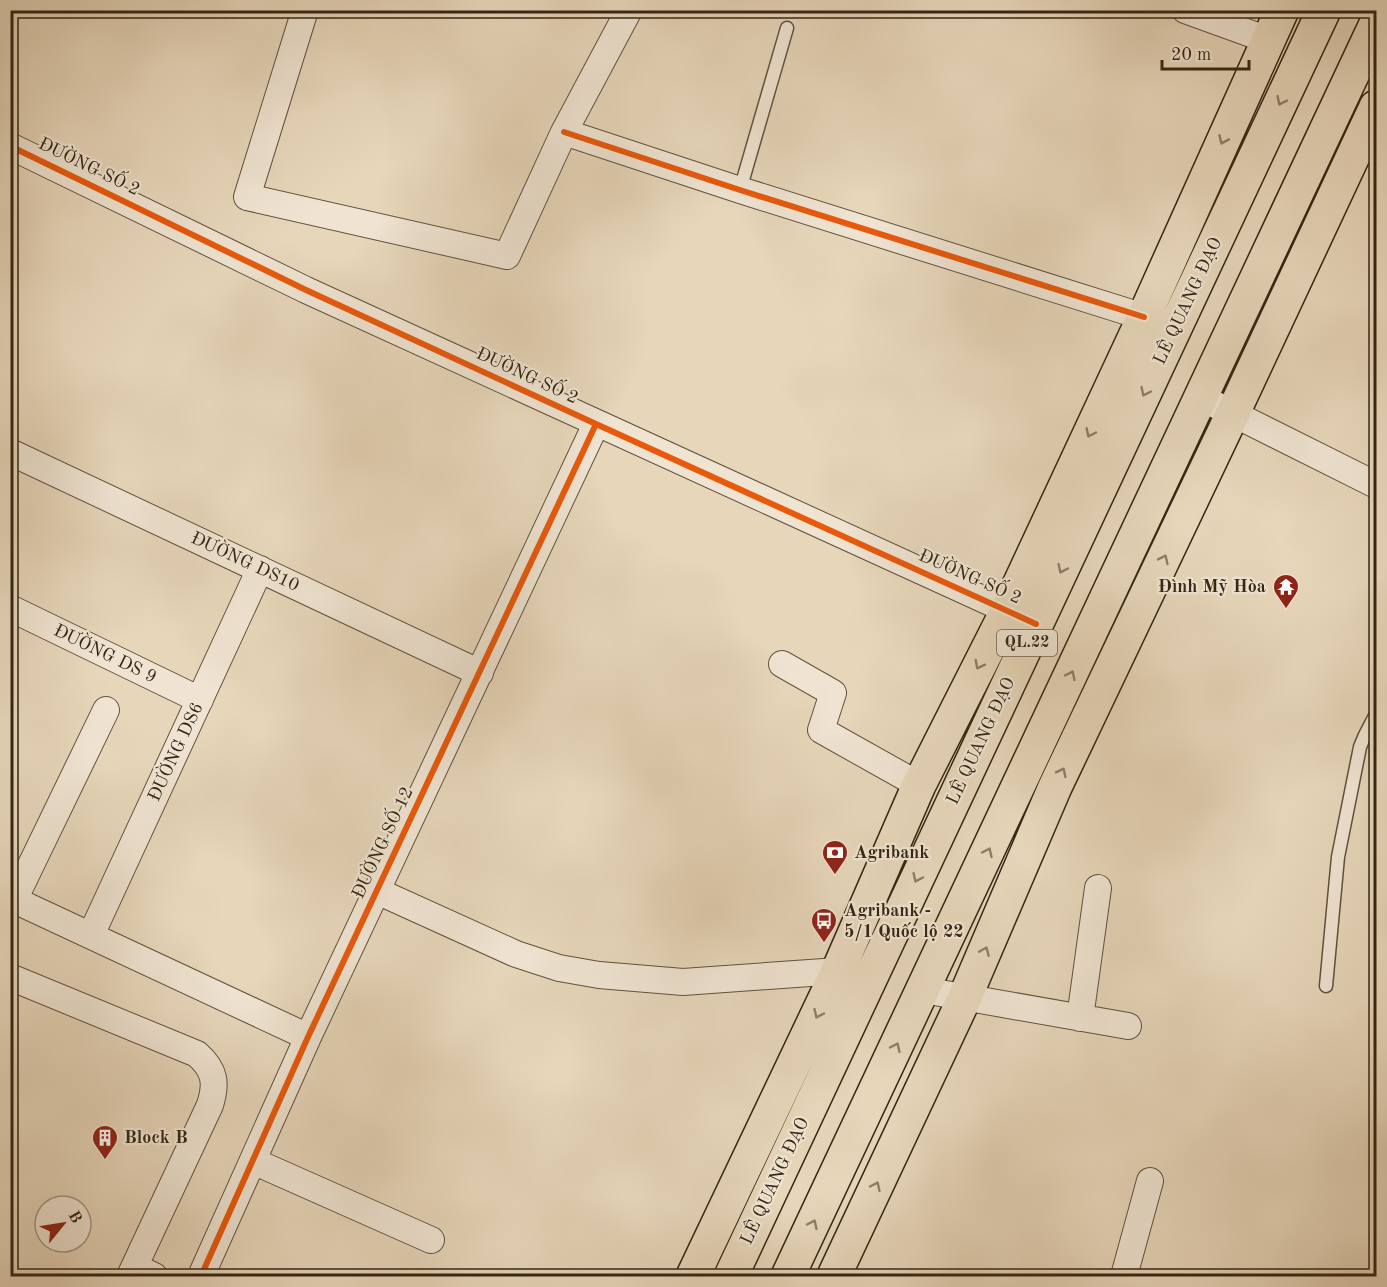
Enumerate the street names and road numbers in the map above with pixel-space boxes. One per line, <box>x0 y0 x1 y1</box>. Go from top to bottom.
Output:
street label: ĐƯỜNG SỐ 2 <box>35 129 145 199</box>
street label: LÊ QUANG ĐẠO <box>1147 233 1225 367</box>
street label: ĐƯỜNG SỐ 2 <box>473 339 583 407</box>
street label: ĐƯỜNG DS10 <box>188 525 304 595</box>
street label: ĐƯỜNG SỐ 2 <box>916 541 1027 608</box>
street label: ĐƯỜNG DS 9 <box>51 617 161 687</box>
road number: QL.22 <box>997 630 1057 656</box>
street label: LÊ QUANG ĐẠO <box>940 673 1018 807</box>
street label: ĐƯỜNG DS6 <box>141 698 207 804</box>
street label: ĐƯỜNG SỐ 12 <box>344 782 417 902</box>
street label: LÊ QUANG ĐẠO <box>734 1113 812 1247</box>

